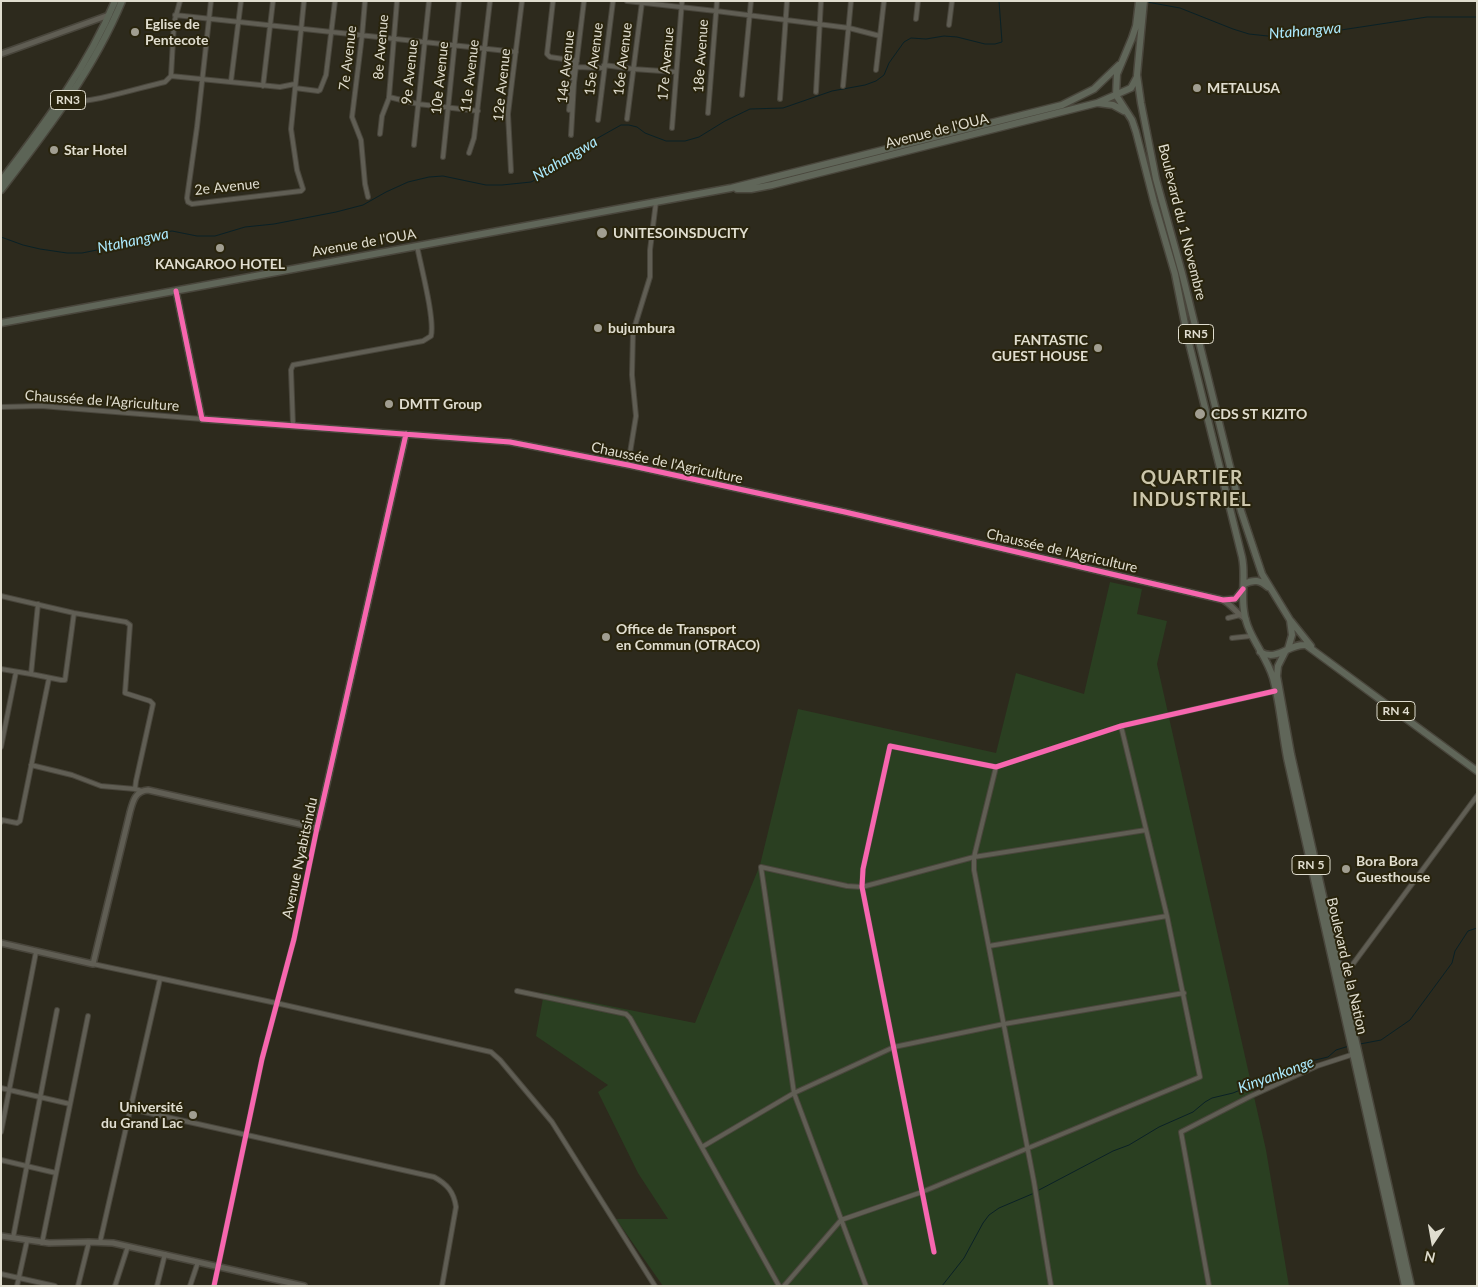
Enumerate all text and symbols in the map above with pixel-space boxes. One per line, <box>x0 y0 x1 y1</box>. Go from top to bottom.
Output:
street label: 8e Avenue <box>370 14 392 80</box>
place label: Eglise de Pentecote <box>145 16 208 48</box>
street label: 18e Avenue <box>690 19 712 93</box>
water label: Ntahangwa <box>1268 19 1342 43</box>
street label: 15e Avenue <box>581 21 607 97</box>
street label: 16e Avenue <box>610 21 636 97</box>
street label: 7e Avenue <box>336 24 360 92</box>
marker: Eglise de Pentecote <box>129 26 141 38</box>
street label: 17e Avenue <box>654 27 678 101</box>
street label: 14e Avenue <box>554 30 578 104</box>
street label: 11e Avenue <box>457 38 483 114</box>
street label: 9e Avenue <box>398 39 422 105</box>
street label: 10e Avenue <box>428 41 452 115</box>
street label: 12e Avenue <box>490 48 514 122</box>
place label: METALUSA <box>1207 80 1280 96</box>
marker: METALUSA <box>1191 82 1203 94</box>
road number: RN3 <box>50 90 86 110</box>
street label: Avenue de l'OUA <box>884 110 990 152</box>
water label: Ntahangwa <box>529 133 601 185</box>
place label: Star Hotel <box>64 142 127 158</box>
street label: Boulevard du 1 Novembre <box>1154 142 1210 302</box>
marker: Star Hotel <box>48 144 60 156</box>
street label: 2e Avenue <box>194 175 260 199</box>
water label: Ntahangwa <box>96 225 170 257</box>
place label: UNITESOINSDUCITY <box>613 225 748 241</box>
street label: Avenue de l'OUA <box>311 226 417 260</box>
marker: UNITESOINSDUCITY <box>595 226 609 240</box>
marker: KANGAROO HOTEL <box>214 242 226 254</box>
place label: KANGAROO HOTEL <box>155 256 285 272</box>
place label: bujumbura <box>608 320 675 336</box>
marker: bujumbura <box>592 322 604 334</box>
road number: RN5 <box>1178 324 1214 344</box>
place label: FANTASTIC GUEST HOUSE <box>992 332 1088 364</box>
marker: FANTASTIC GUEST HOUSE <box>1092 342 1104 354</box>
street label: Chaussée de l'Agriculture <box>24 387 180 415</box>
place label: DMTT Group <box>399 396 482 412</box>
marker: DMTT Group <box>383 398 395 410</box>
place label: CDS ST KIZITO <box>1211 406 1307 422</box>
marker: CDS ST KIZITO <box>1193 407 1207 421</box>
street label: Chaussée de l'Agriculture <box>590 439 744 487</box>
district label: QUARTIER INDUSTRIEL <box>1131 467 1253 511</box>
street label: Chaussée de l'Agriculture <box>985 525 1139 577</box>
place label: Office de Transport en Commun (OTRACO) <box>616 621 760 654</box>
marker: Office de Transport en Commun (OTRACO) <box>600 631 612 643</box>
road number: RN 4 <box>1377 701 1415 720</box>
street label: Avenue Nyabitsindu <box>279 796 321 920</box>
place label: Bora Bora Guesthouse <box>1356 853 1430 886</box>
road number: RN 5 <box>1292 856 1330 874</box>
marker: Bora Bora Guesthouse <box>1340 863 1352 875</box>
street label: Boulevard de la Nation <box>1323 896 1371 1036</box>
water label: Kinyankonge <box>1235 1053 1317 1097</box>
place label: Université du Grand Lac <box>101 1099 183 1132</box>
marker: Université du Grand Lac <box>187 1109 199 1121</box>
north arrow <box>1408 1217 1458 1267</box>
text: N <box>1423 1248 1437 1267</box>

